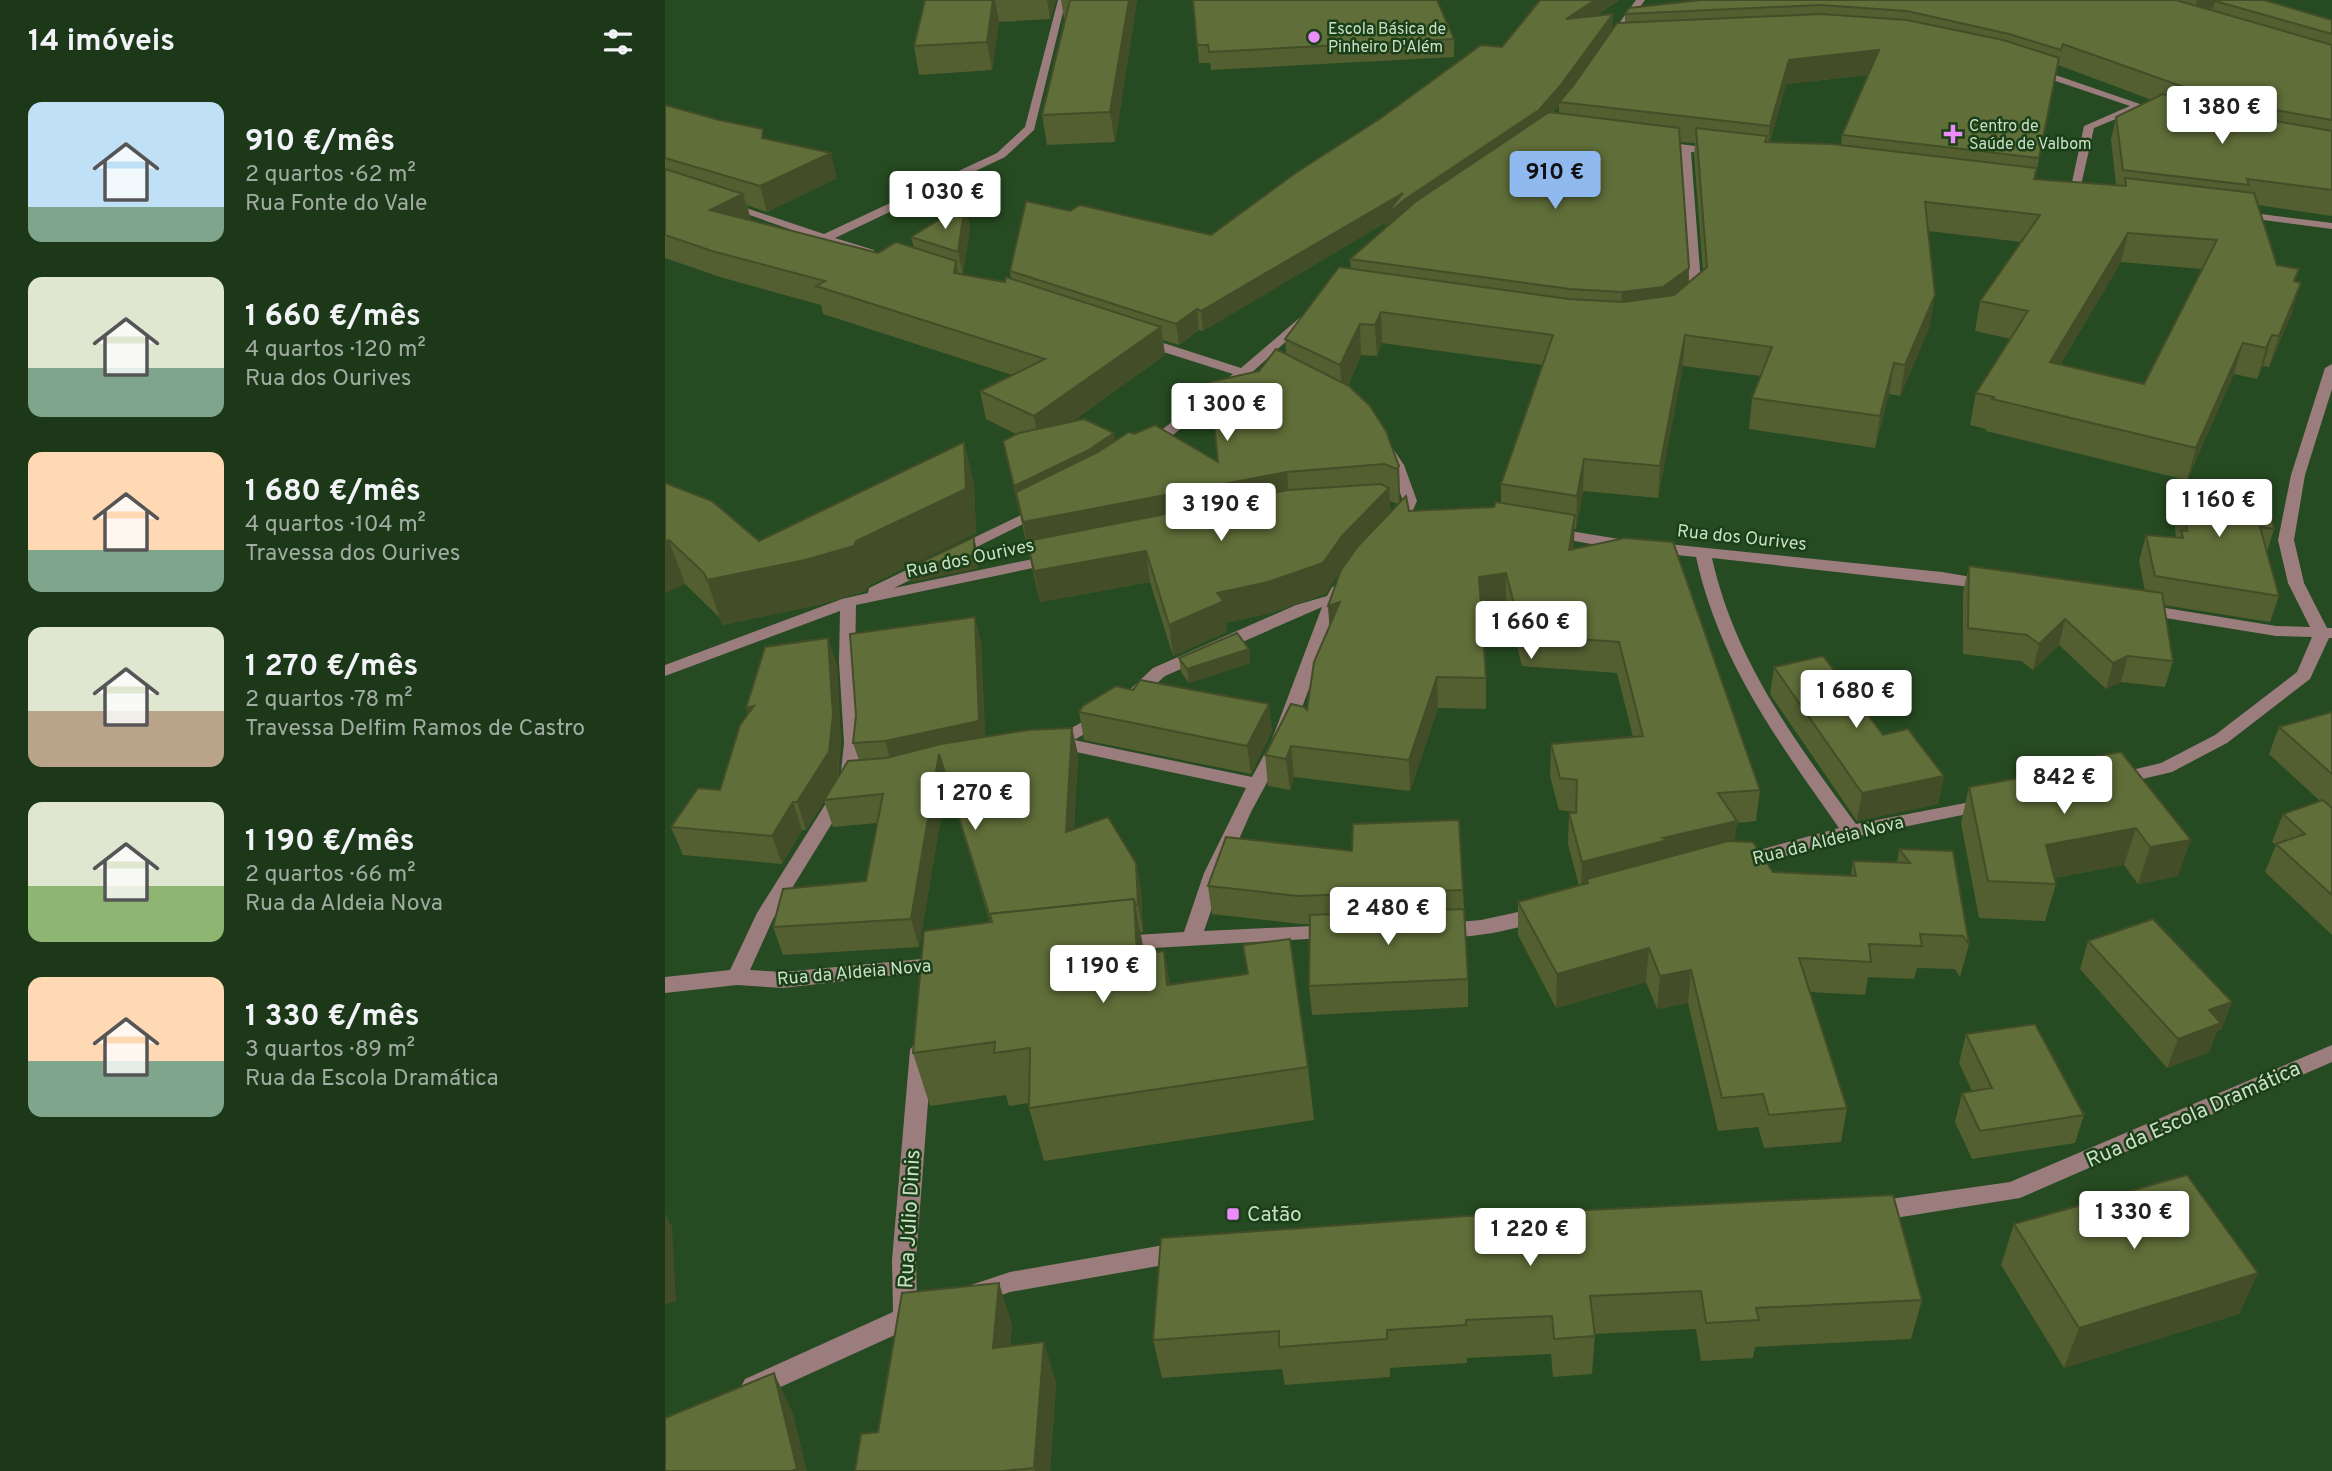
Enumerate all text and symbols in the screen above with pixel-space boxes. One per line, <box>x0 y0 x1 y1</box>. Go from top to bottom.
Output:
place label: Escola Básica de Pinheiro D'Além <box>1328 20 1446 58</box>
icon: filters <box>599 23 637 61</box>
text: 14 imóveis <box>28 24 175 61</box>
marker: Escola Básica de Pinheiro D'Além <box>1306 29 1322 45</box>
pin: 1 380 € <box>2157 86 2287 146</box>
text: 1 380 € <box>2183 94 2261 123</box>
place label: Centro de Saúde de Valbom <box>1969 117 2092 155</box>
text: 910 €/mês <box>245 124 395 161</box>
marker: Centro de Saúde de Valbom <box>1943 124 1963 144</box>
icon: home <box>84 130 168 214</box>
pin: 910 € <box>1506 152 1604 211</box>
text: 910 € <box>1526 159 1584 188</box>
text: 2 quartos · 62 m² <box>245 161 416 190</box>
pin: 1 030 € <box>880 172 1010 231</box>
text: 1 030 € <box>906 179 984 208</box>
text: Rua Fonte do Vale <box>245 190 427 219</box>
text: 1 660 €/mês <box>245 299 421 336</box>
icon: home <box>84 305 168 389</box>
text: 4 quartos · 120 m² <box>245 336 426 365</box>
text: Rua dos Ourives <box>245 365 411 394</box>
pin: 1 300 € <box>1162 384 1292 443</box>
text: 1 300 € <box>1187 391 1267 420</box>
text: 1 680 €/mês <box>245 474 421 511</box>
icon: home <box>84 480 168 564</box>
pin: 1 160 € <box>2154 480 2284 539</box>
pin: 3 190 € <box>1156 484 1286 543</box>
text: 1 160 € <box>2182 487 2256 516</box>
text: 3 190 € <box>1182 491 1260 520</box>
text: 4 quartos · 104 m² <box>245 511 426 540</box>
street label: Rua dos Ourives <box>1676 520 1808 557</box>
street label: Rua dos Ourives <box>904 535 1036 584</box>
text: Travessa dos Ourives <box>245 540 460 569</box>
pin: 1 660 € <box>1466 602 1596 661</box>
text: 1 660 € <box>1492 609 1570 638</box>
text: 1 270 €/mês <box>245 649 418 686</box>
icon: home <box>84 655 168 739</box>
pin: 1 680 € <box>1791 670 1921 730</box>
text: 1 680 € <box>1817 678 1895 707</box>
text: 2 quartos · 78 m² <box>245 686 413 715</box>
text: Travessa Delfim Ramos de Castro <box>245 715 585 744</box>
pin: 842 € <box>2015 756 2113 816</box>
text: 842 € <box>2032 764 2096 793</box>
pin: 1 270 € <box>910 772 1040 832</box>
text: 1 270 € <box>937 780 1013 809</box>
street label: Rua da Aldeia Nova <box>1750 812 1906 871</box>
text: 1 190 €/mês <box>245 824 415 861</box>
icon: home <box>84 830 168 914</box>
text: 2 quartos · 66 m² <box>245 861 416 890</box>
pin: 2 480 € <box>1323 888 1453 947</box>
text: Rua da Aldeia Nova <box>245 890 443 919</box>
text: 2 480 € <box>1346 895 1430 924</box>
pin: 1 190 € <box>1038 946 1168 1005</box>
text: 1 190 € <box>1066 953 1140 982</box>
street label: Rua da Aldeia Nova <box>776 955 932 992</box>
text: 1 330 €/mês <box>245 999 420 1036</box>
icon: home <box>84 1005 168 1089</box>
text: 3 quartos · 89 m² <box>245 1036 415 1065</box>
street label: Rua da Escola Dramática <box>2082 1056 2305 1175</box>
text: Rua da Escola Dramática <box>245 1065 499 1094</box>
street label: Rua Júlio Dinis <box>893 1149 928 1289</box>
pin: 1 330 € <box>2069 1192 2199 1251</box>
text: 1 330 € <box>2095 1199 2173 1228</box>
place label: Catão <box>1247 1202 1302 1229</box>
marker: Catão <box>1225 1206 1241 1222</box>
pin: 1 220 € <box>1465 1208 1595 1268</box>
text: 1 220 € <box>1491 1216 1569 1245</box>

